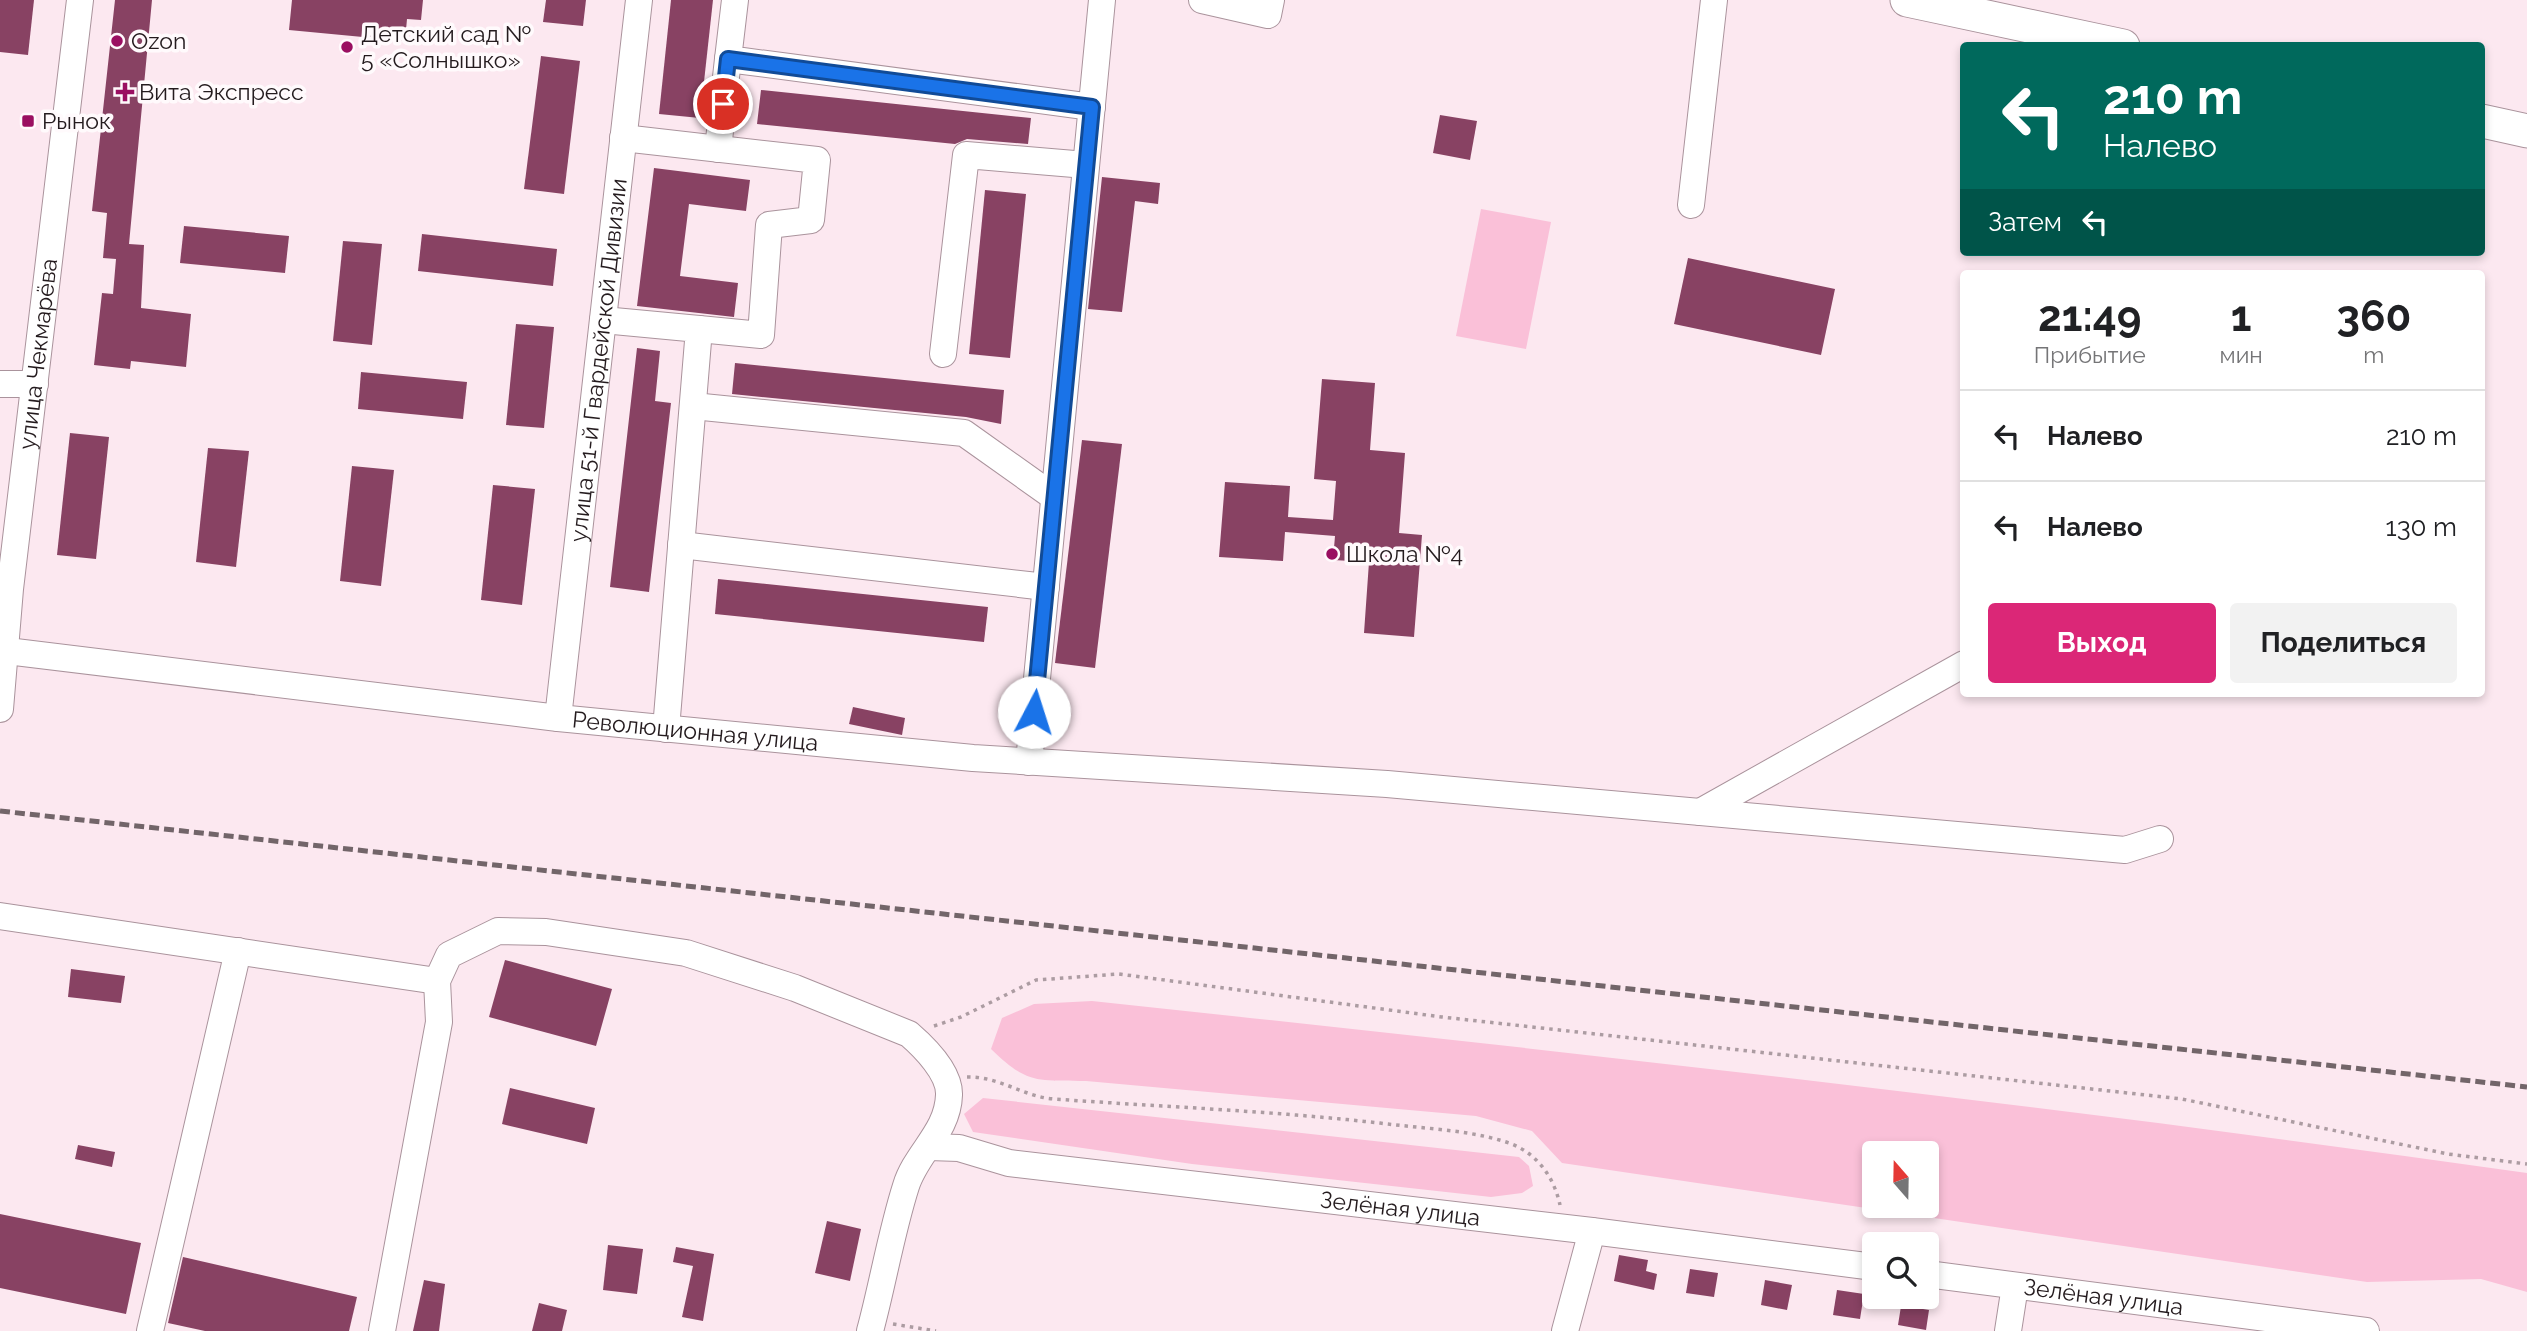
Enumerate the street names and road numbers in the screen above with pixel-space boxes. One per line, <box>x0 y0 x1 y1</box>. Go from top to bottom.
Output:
street label: улица 51-й Гвардейской Дивизии <box>564 177 632 544</box>
street label: улица Чекмарёва <box>13 257 62 451</box>
street label: Революционная улица <box>571 705 820 756</box>
street label: Зелёная улица <box>1319 1185 1482 1231</box>
street label: Зелёная улица <box>2022 1273 2185 1320</box>

